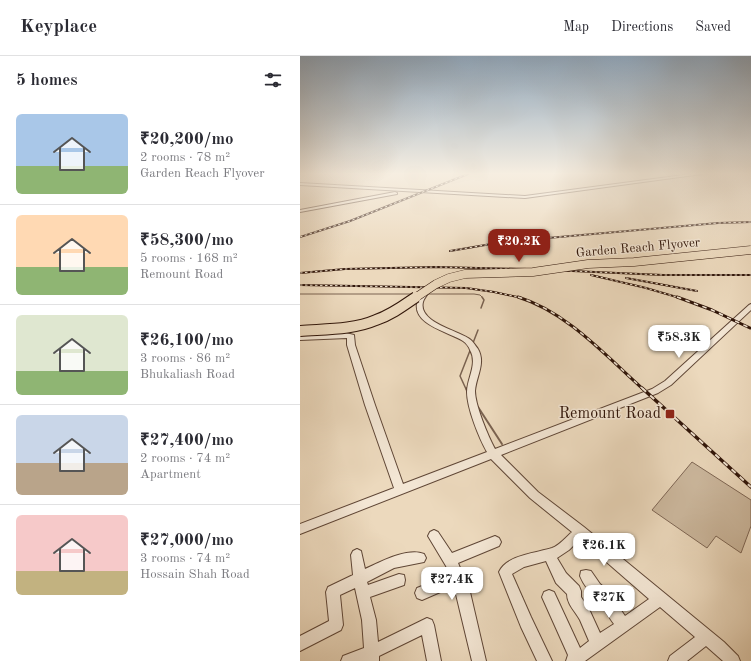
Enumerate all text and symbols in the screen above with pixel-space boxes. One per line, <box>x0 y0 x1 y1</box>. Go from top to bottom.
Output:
text: Keyplace <box>20 18 97 37</box>
text: Map <box>563 20 589 34</box>
text: Directions <box>611 20 673 34</box>
text: Saved <box>695 20 731 34</box>
icon: filters <box>262 69 284 91</box>
text: 5 homes <box>16 72 78 89</box>
icon: home <box>48 130 96 178</box>
text: ₹20,200/mo <box>140 131 234 148</box>
text: 2 rooms · 78 m² <box>140 151 230 164</box>
text: Garden Reach Flyover <box>140 167 265 180</box>
pin: ₹20.2K <box>486 229 552 263</box>
icon: home <box>48 231 96 279</box>
text: ₹58,300/mo <box>140 232 234 249</box>
text: ₹20.2K <box>497 235 541 248</box>
street label: Garden Reach Flyover <box>575 236 701 260</box>
text: 5 rooms · 168 m² <box>140 252 238 265</box>
text: Remount Road <box>140 268 223 281</box>
pin: ₹58.3K <box>646 325 712 359</box>
icon: home <box>48 331 96 379</box>
text: ₹58.3K <box>657 331 701 344</box>
text: ₹26,100/mo <box>140 332 234 349</box>
text: 3 rooms · 86 m² <box>140 352 230 365</box>
text: Bhukaliash Road <box>140 368 235 381</box>
place label: Remount Road <box>559 406 661 422</box>
marker: Remount Road <box>664 408 676 420</box>
icon: home <box>48 431 96 479</box>
text: ₹27,400/mo <box>140 432 234 449</box>
text: 2 rooms · 74 m² <box>140 452 230 465</box>
text: Apartment <box>140 468 201 481</box>
icon: home <box>48 531 96 579</box>
text: ₹27,000/mo <box>140 532 234 549</box>
pin: ₹26.1K <box>571 533 637 567</box>
text: ₹26.1K <box>582 539 626 552</box>
text: 3 rooms · 74 m² <box>140 552 230 565</box>
pin: ₹27.4K <box>419 567 485 601</box>
text: Hossain Shah Road <box>140 568 250 581</box>
text: ₹27.4K <box>430 573 474 586</box>
pin: ₹27K <box>585 585 633 619</box>
text: ₹27K <box>593 591 625 604</box>

